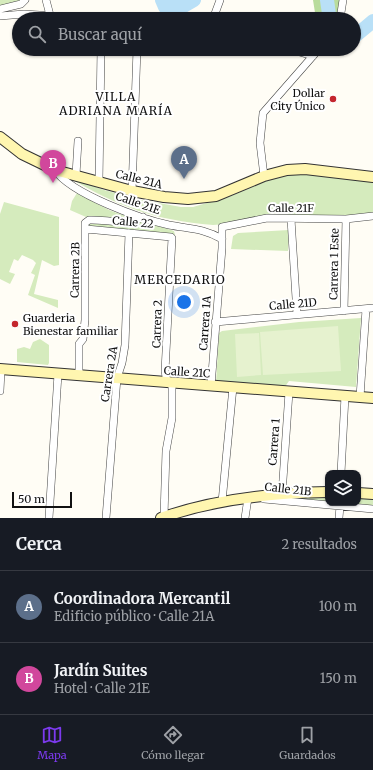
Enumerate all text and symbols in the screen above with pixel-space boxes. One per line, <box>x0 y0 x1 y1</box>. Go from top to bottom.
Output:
search box <box>12 12 361 56</box>
icon: search <box>26 23 48 45</box>
text: Buscar aquí <box>58 25 142 44</box>
place label: Dollar City Único <box>271 86 326 113</box>
district label: VILLA ADRIANA MARÍA <box>58 89 173 118</box>
marker: Dollar City Único <box>328 94 338 104</box>
pin: A <box>171 146 197 179</box>
pin: B <box>40 150 66 183</box>
street label: Calle 21A <box>114 166 164 192</box>
street label: Calle 21E <box>114 189 162 217</box>
street label: Calle 21F <box>268 201 314 215</box>
street label: Calle 22 <box>112 213 154 231</box>
street label: Carrera 1 Este <box>326 228 342 300</box>
street label: Carrera 2B <box>68 241 82 298</box>
district label: MERCEDARIO <box>134 272 226 287</box>
your location <box>174 292 194 312</box>
street label: Carrera 1A <box>196 295 214 351</box>
street label: Calle 21D <box>269 295 317 313</box>
street label: Carrera 2 <box>149 300 165 348</box>
place label: Guarderia Bienestar familiar <box>23 311 118 338</box>
marker: Guarderia Bienestar familiar <box>10 319 20 329</box>
street label: Carrera 2A <box>98 345 120 403</box>
street label: Calle 21C <box>163 363 211 381</box>
street label: Carrera 1 <box>265 418 283 466</box>
map controls <box>325 470 361 506</box>
button: layers <box>325 470 361 506</box>
street label: Calle 21B <box>264 480 313 498</box>
scale bar <box>12 490 72 509</box>
text: 50 m <box>18 492 45 506</box>
text: Cerca <box>16 533 62 555</box>
text: 2 resultados <box>281 536 357 553</box>
text: Coordinadora Mercantil <box>54 589 230 608</box>
text: A <box>24 598 34 615</box>
text: 100 m <box>319 598 357 615</box>
text: Edificio público · Calle 21A <box>54 608 215 625</box>
text: Jardín Suites <box>54 661 148 680</box>
text: B <box>24 670 34 687</box>
text: 150 m <box>320 670 357 687</box>
text: Hotel · Calle 21E <box>54 680 150 697</box>
tab: Mapa <box>37 724 67 762</box>
tab: Cómo llegar <box>141 724 205 762</box>
tab: Guardados <box>279 724 336 762</box>

